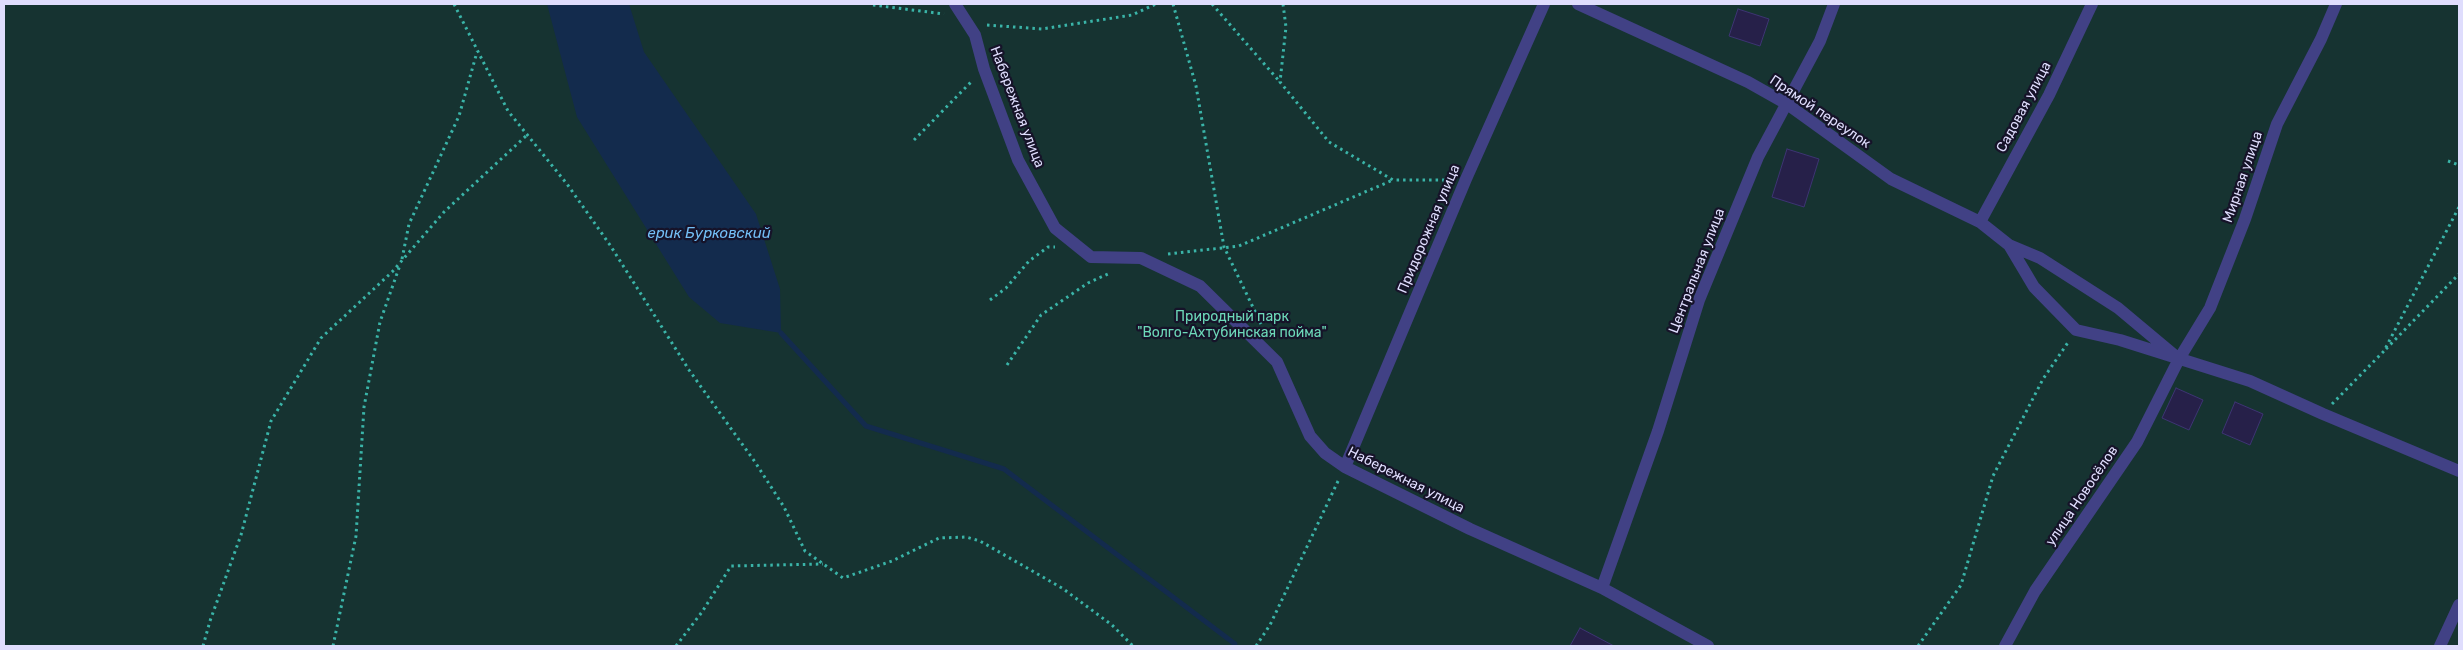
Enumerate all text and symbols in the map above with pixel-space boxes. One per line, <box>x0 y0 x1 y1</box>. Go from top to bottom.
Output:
street label: Набережная улица <box>986 44 1048 170</box>
street label: Садовая улица <box>1993 59 2055 155</box>
street label: Прямой переулок <box>1766 72 1874 152</box>
street label: Мирная улица <box>2220 129 2266 225</box>
street label: Придорожная улица <box>1394 162 1464 296</box>
street label: Центральная улица <box>1665 206 1729 336</box>
water label: ерик Бурковский <box>647 225 771 243</box>
park label: Природный парк "Волго-Ахтубинская пойма" <box>1137 309 1327 342</box>
street label: Набережная улица <box>1345 443 1467 517</box>
street label: улица Новосёлов <box>2042 443 2122 549</box>

